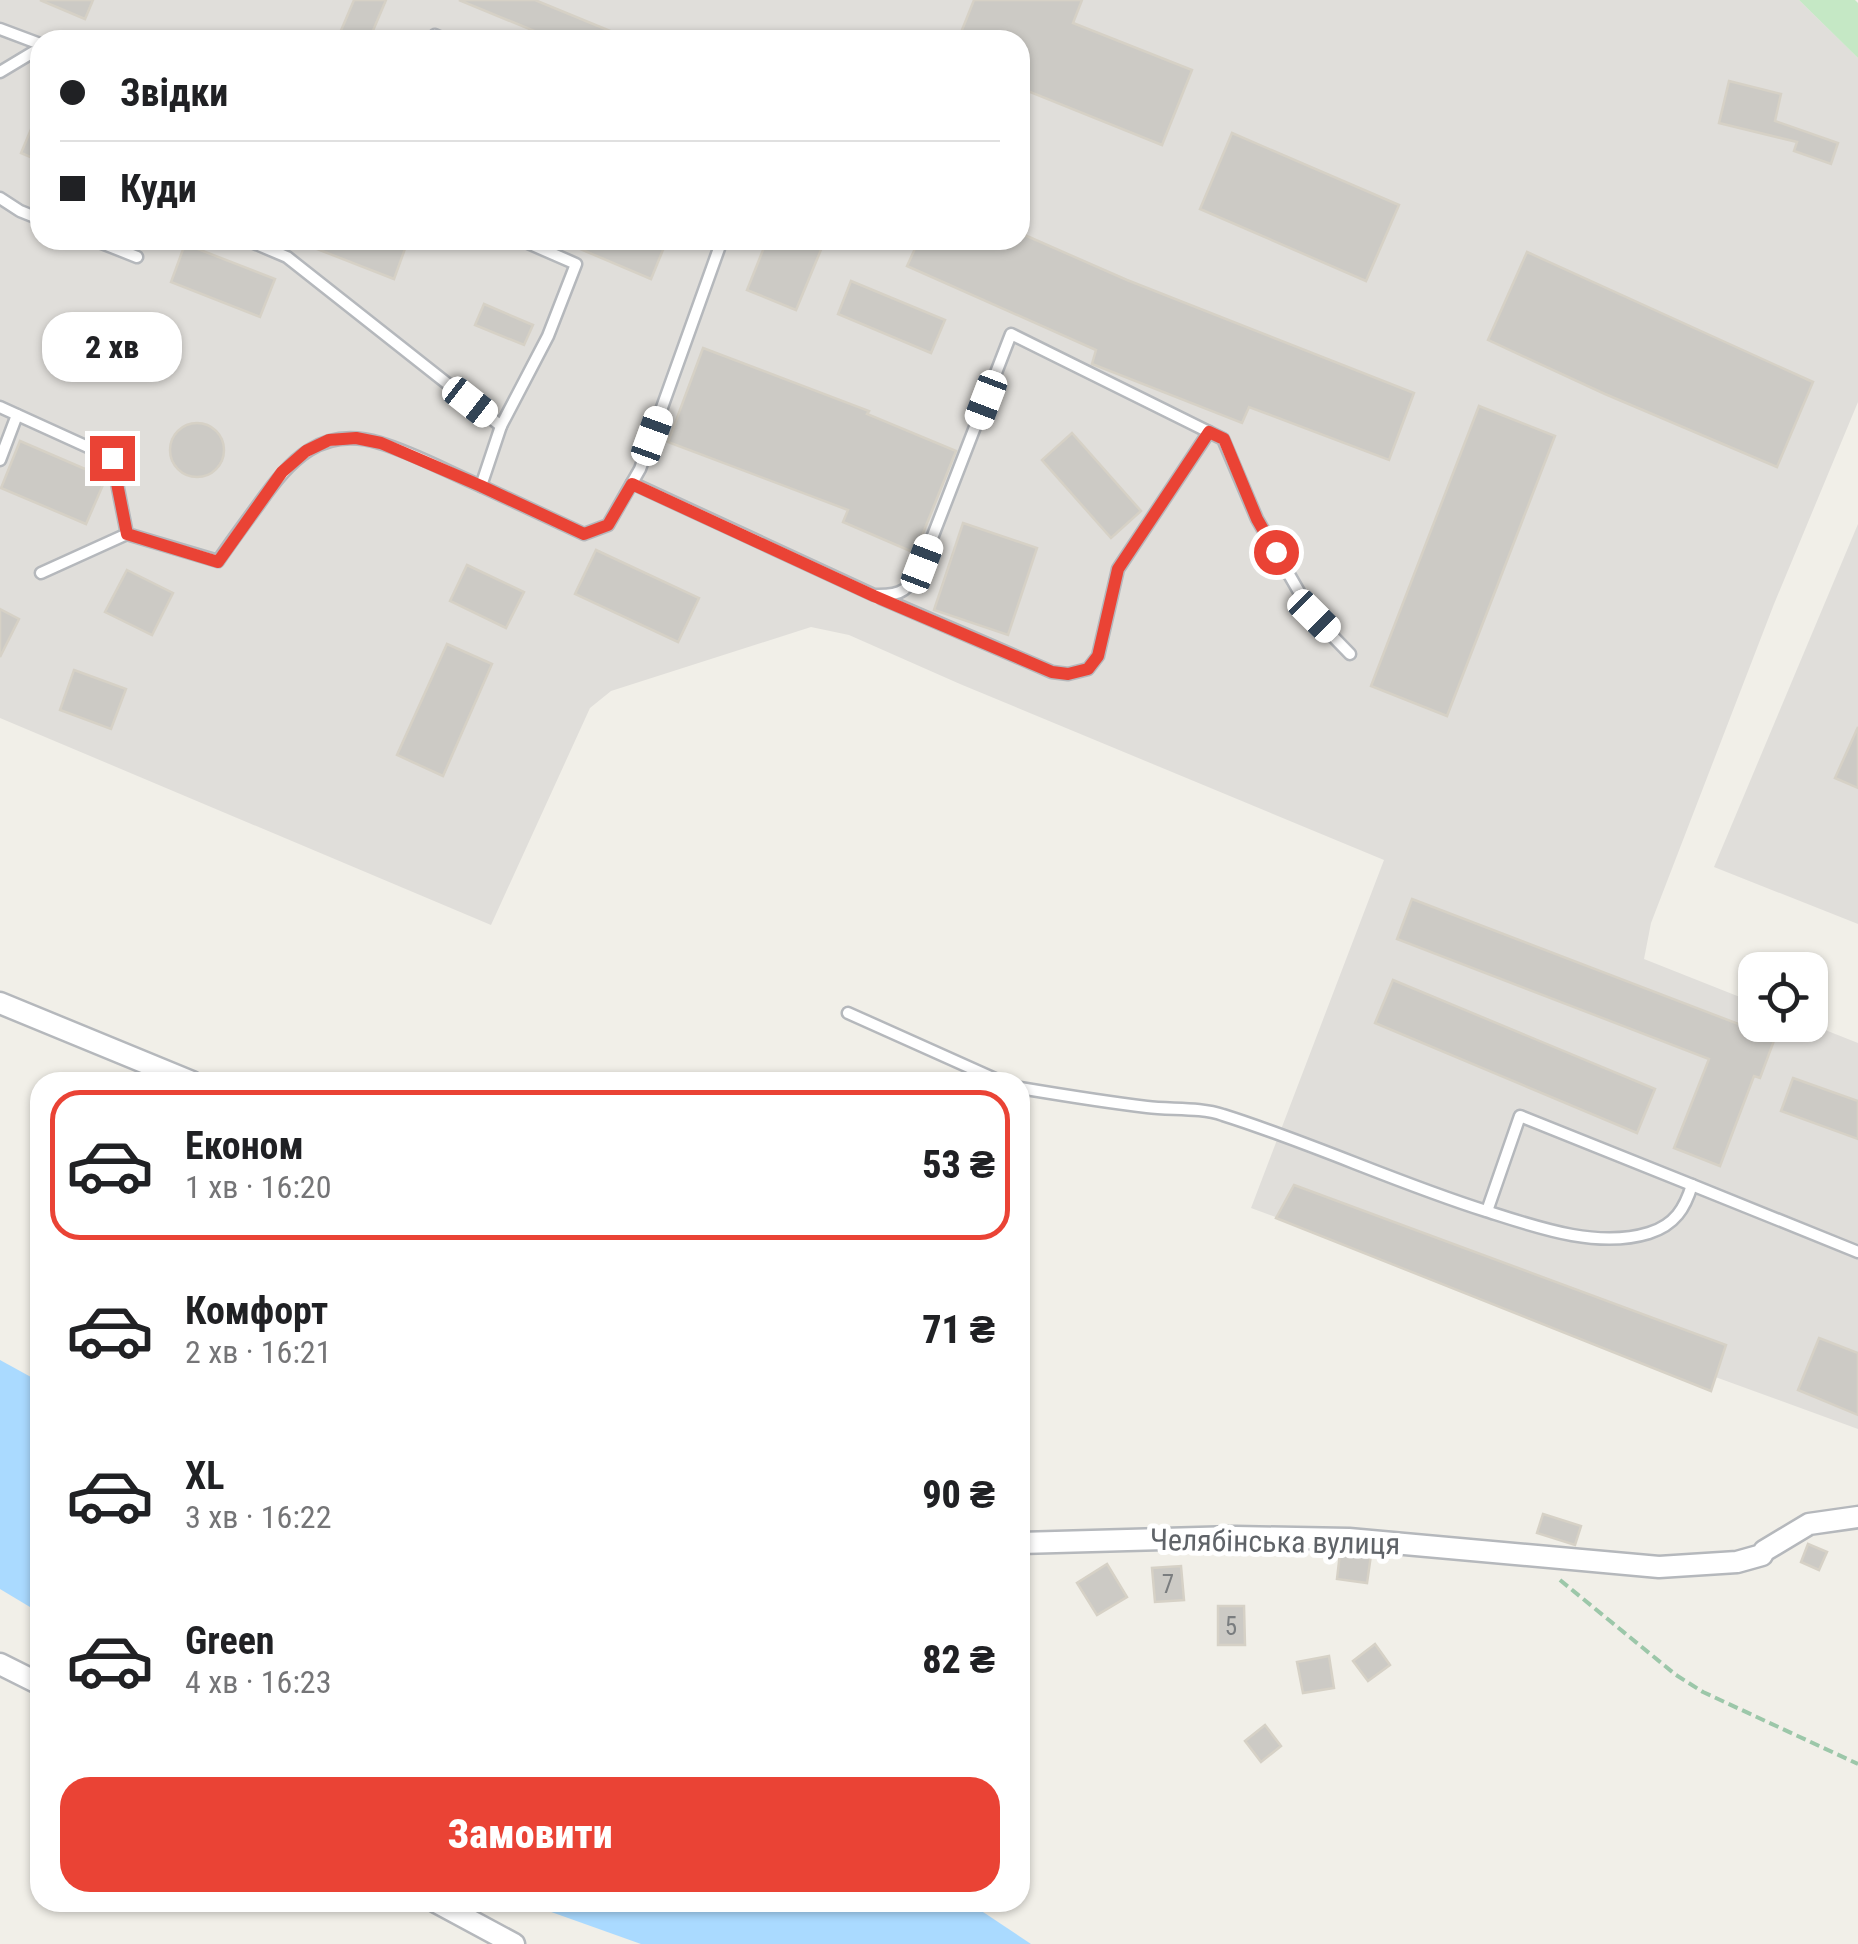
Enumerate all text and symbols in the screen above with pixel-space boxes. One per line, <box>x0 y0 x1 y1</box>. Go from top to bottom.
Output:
text: Звідки <box>120 71 228 115</box>
text: Куди <box>120 167 197 211</box>
callout: 2 хв <box>42 313 182 383</box>
text: 2 хв <box>85 328 139 366</box>
car <box>961 367 1011 433</box>
car <box>437 372 503 432</box>
car <box>628 403 676 469</box>
route end <box>90 436 135 481</box>
route start <box>1254 530 1299 575</box>
car <box>897 531 947 597</box>
car <box>1282 584 1346 648</box>
map controls <box>1738 952 1828 1042</box>
button: locate <box>1738 952 1828 1042</box>
icon: car <box>65 1120 155 1210</box>
text: Економ <box>185 1124 304 1168</box>
text: 53 ₴ <box>922 1143 995 1187</box>
text: 1 хв · 16:20 <box>185 1168 331 1206</box>
icon: car <box>65 1285 155 1375</box>
text: Комфорт <box>185 1289 328 1333</box>
text: 71 ₴ <box>922 1308 995 1352</box>
text: 2 хв · 16:21 <box>185 1333 331 1371</box>
icon: car <box>65 1450 155 1540</box>
text: XL <box>185 1454 224 1498</box>
text: 90 ₴ <box>922 1473 995 1517</box>
text: 3 хв · 16:22 <box>185 1498 331 1536</box>
street label: Челябінська вулиця <box>1150 1522 1400 1561</box>
house number: 7 <box>1162 1570 1174 1599</box>
house number: 5 <box>1225 1612 1237 1641</box>
icon: car <box>65 1615 155 1705</box>
text: Green <box>185 1619 275 1663</box>
text: 82 ₴ <box>922 1638 995 1682</box>
text: 4 хв · 16:23 <box>185 1663 331 1701</box>
button: Замовити <box>60 1777 1000 1892</box>

